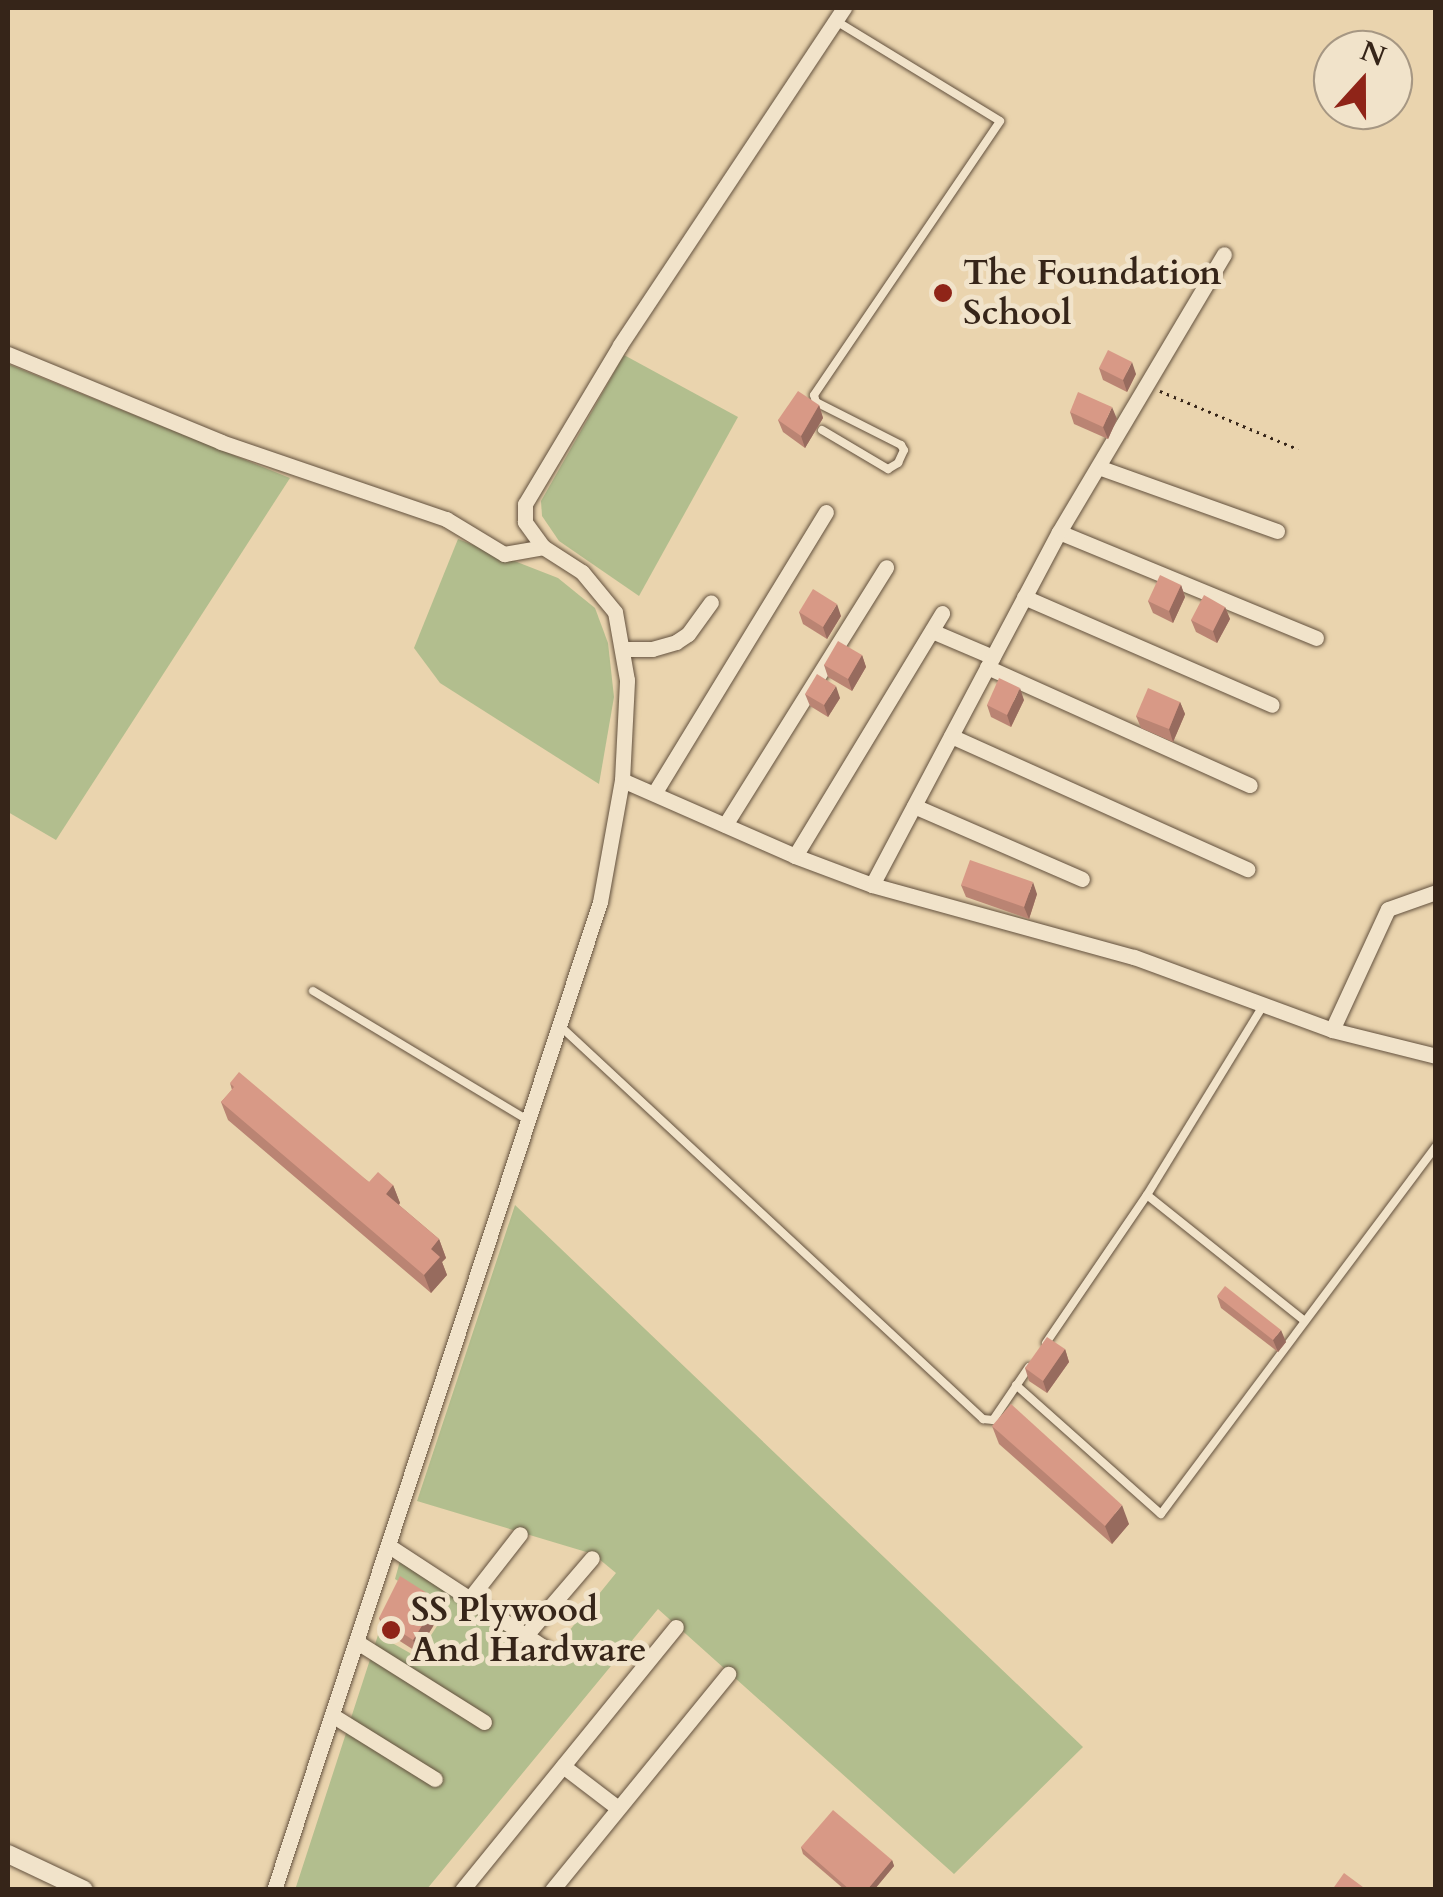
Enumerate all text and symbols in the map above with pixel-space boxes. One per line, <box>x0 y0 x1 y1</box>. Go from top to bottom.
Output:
north arrow <box>1313 30 1413 130</box>
text: N <box>1355 32 1391 76</box>
place label: The Foundation School <box>963 252 1221 334</box>
marker: The Foundation School <box>932 282 954 304</box>
place label: SS Plywood And Hardware <box>411 1589 646 1671</box>
marker: SS Plywood And Hardware <box>380 1619 402 1641</box>

